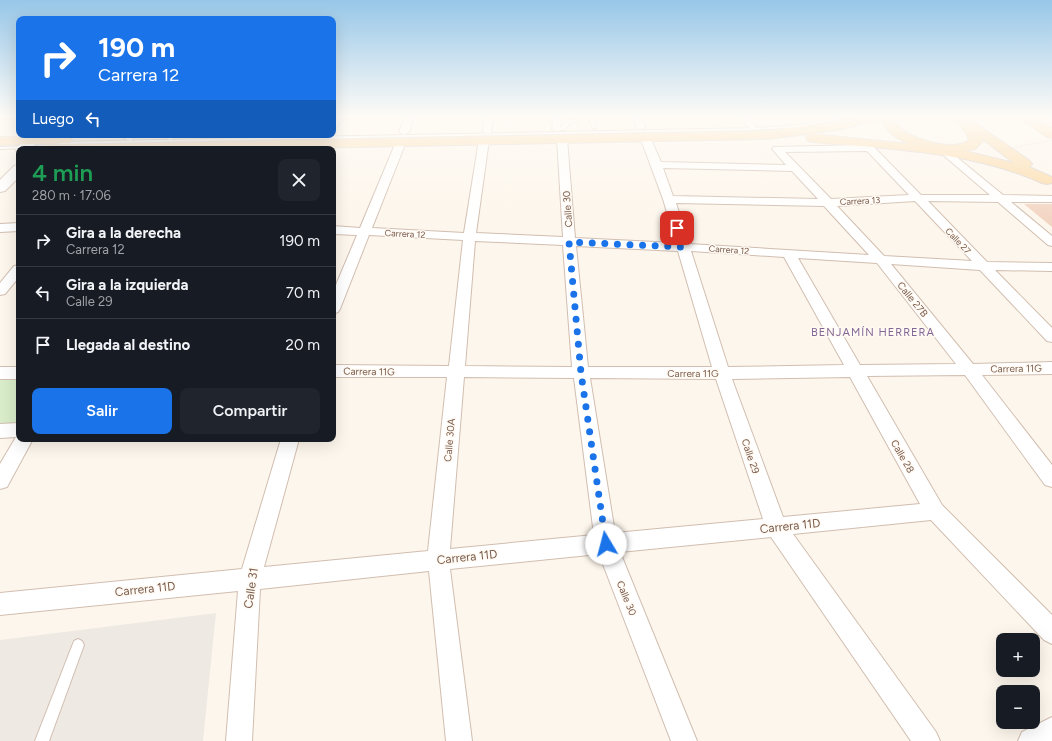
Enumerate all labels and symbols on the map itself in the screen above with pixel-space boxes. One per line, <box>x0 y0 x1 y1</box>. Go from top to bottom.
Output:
street label: Calle 30 <box>560 190 575 228</box>
street label: Carrera 13 <box>839 194 881 207</box>
pin <box>660 211 694 245</box>
street label: Calle 27 <box>943 225 974 256</box>
street label: Carrera 12 <box>384 227 426 240</box>
street label: Carrera 12 <box>708 243 750 256</box>
street label: Calle 27B <box>894 279 931 320</box>
district label: BENJAMÍN HERRERA <box>811 326 935 339</box>
street label: Carrera 11G <box>990 362 1042 375</box>
street label: Carrera 11G <box>343 365 395 378</box>
street label: Carrera 11G <box>667 367 719 380</box>
street label: Calle 30A <box>441 418 458 462</box>
street label: Calle 29 <box>739 437 763 476</box>
street label: Calle 28 <box>888 437 917 475</box>
street label: Carrera 11D <box>759 516 821 536</box>
position arrow <box>585 523 627 565</box>
street label: Carrera 11D <box>436 547 498 567</box>
street label: Calle 31 <box>241 567 261 609</box>
street label: Carrera 11D <box>114 579 176 599</box>
street label: Calle 30 <box>614 579 639 618</box>

